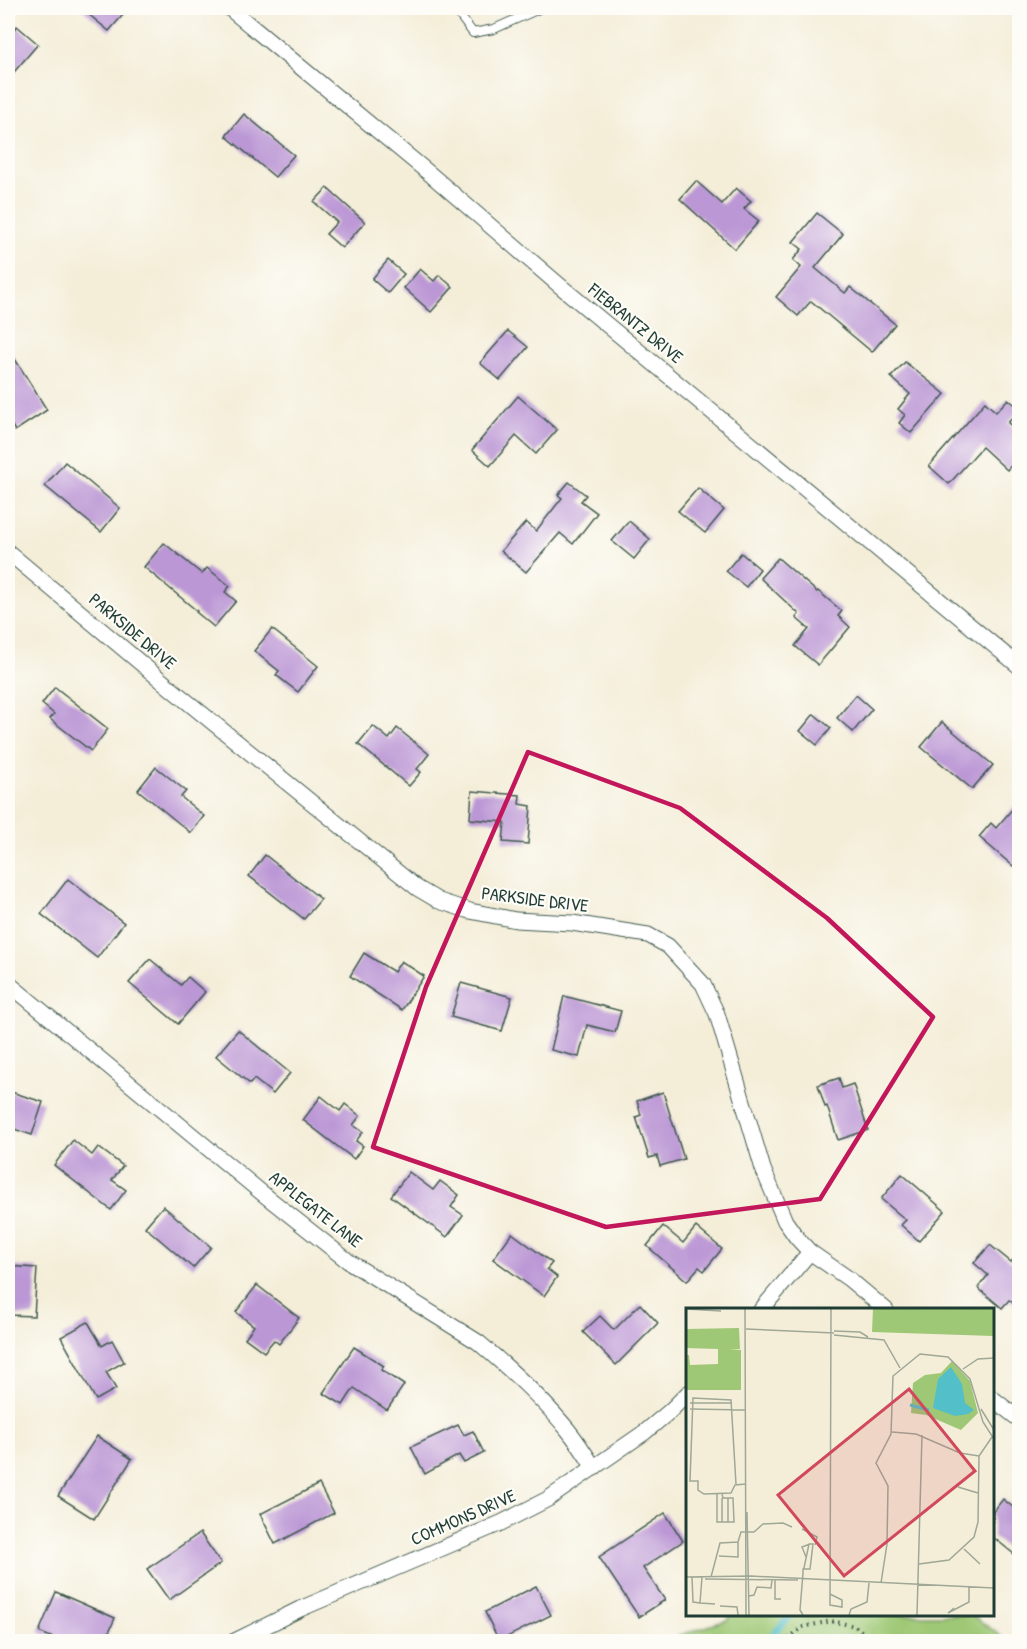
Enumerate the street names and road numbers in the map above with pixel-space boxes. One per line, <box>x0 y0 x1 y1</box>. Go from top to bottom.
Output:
street label: FIEBRANTZ DRIVE <box>583 276 689 369</box>
street label: PARKSIDE DRIVE <box>84 587 182 675</box>
street label: PARKSIDE DRIVE <box>480 880 590 918</box>
street label: APPLEGATE LANE <box>264 1165 368 1253</box>
street label: COMMONS DRIVE <box>407 1483 519 1551</box>

